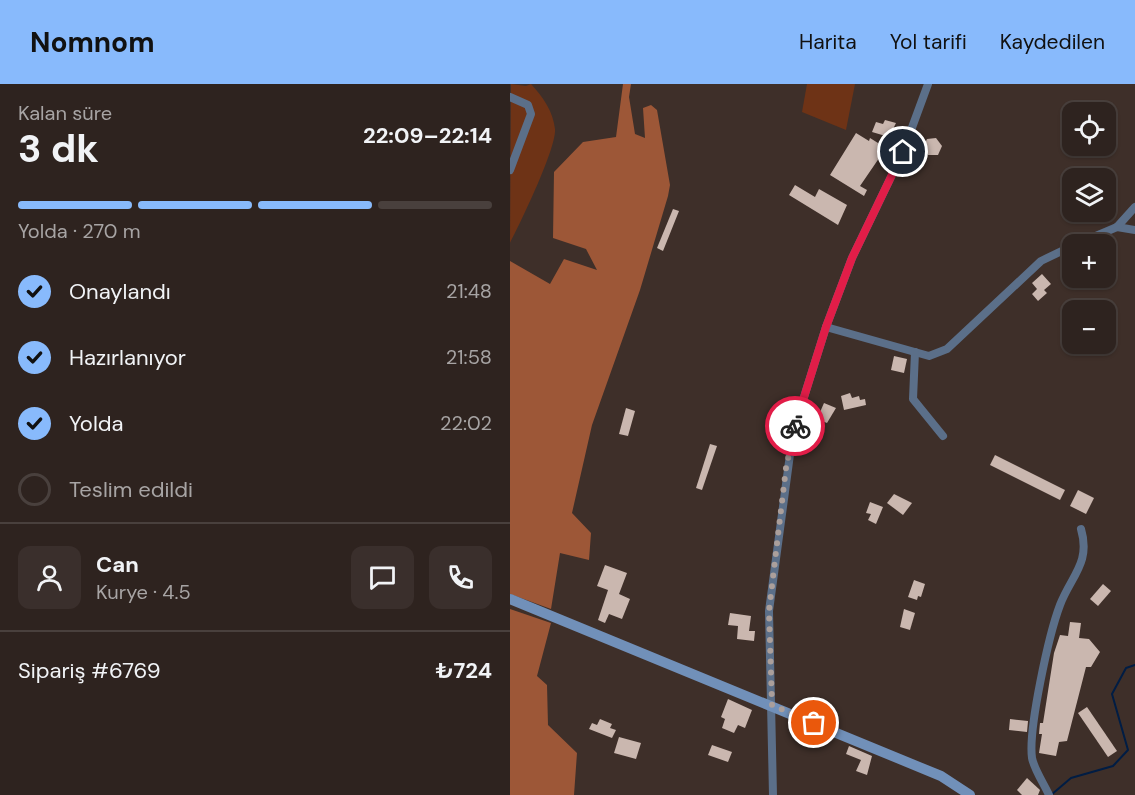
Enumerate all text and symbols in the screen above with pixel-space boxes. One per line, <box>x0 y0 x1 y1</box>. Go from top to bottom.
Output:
text: Nomnom <box>30 24 155 61</box>
text: Harita <box>799 28 857 56</box>
text: Yol tarifi <box>890 28 967 56</box>
text: Kaydedilen <box>1000 28 1105 56</box>
text: Kalan süre <box>18 100 112 126</box>
map controls <box>1062 102 1116 354</box>
button: locate <box>1062 102 1116 156</box>
text: 22:09–22:14 <box>363 121 492 150</box>
text: 3 dk <box>18 123 99 174</box>
pin <box>877 126 928 177</box>
icon: home <box>886 135 919 168</box>
button: layers <box>1062 168 1116 222</box>
text: Yolda · 270 m <box>18 218 141 244</box>
button: + <box>1062 234 1116 288</box>
icon: check <box>18 275 51 308</box>
text: Onaylandı <box>69 277 171 306</box>
text: 21:48 <box>446 278 492 304</box>
button: − <box>1062 300 1116 354</box>
icon: check <box>18 341 51 374</box>
text: Hazırlanıyor <box>69 343 186 372</box>
text: 21:58 <box>446 344 492 370</box>
courier <box>765 396 825 456</box>
icon: check <box>18 407 51 440</box>
text: Yolda <box>69 409 124 438</box>
text: 22:02 <box>440 410 492 436</box>
icon: bike <box>779 410 812 443</box>
text: Teslim edildi <box>69 475 193 504</box>
button: person <box>18 546 81 609</box>
button: chat <box>351 546 414 609</box>
button: phone <box>429 546 492 609</box>
text: Can <box>96 550 139 579</box>
text: Kurye · 4.5 <box>96 579 191 605</box>
text: Sipariş #6769 <box>18 656 161 685</box>
text: ₺724 <box>435 656 492 685</box>
pin <box>788 697 839 748</box>
icon: bag <box>797 706 830 739</box>

